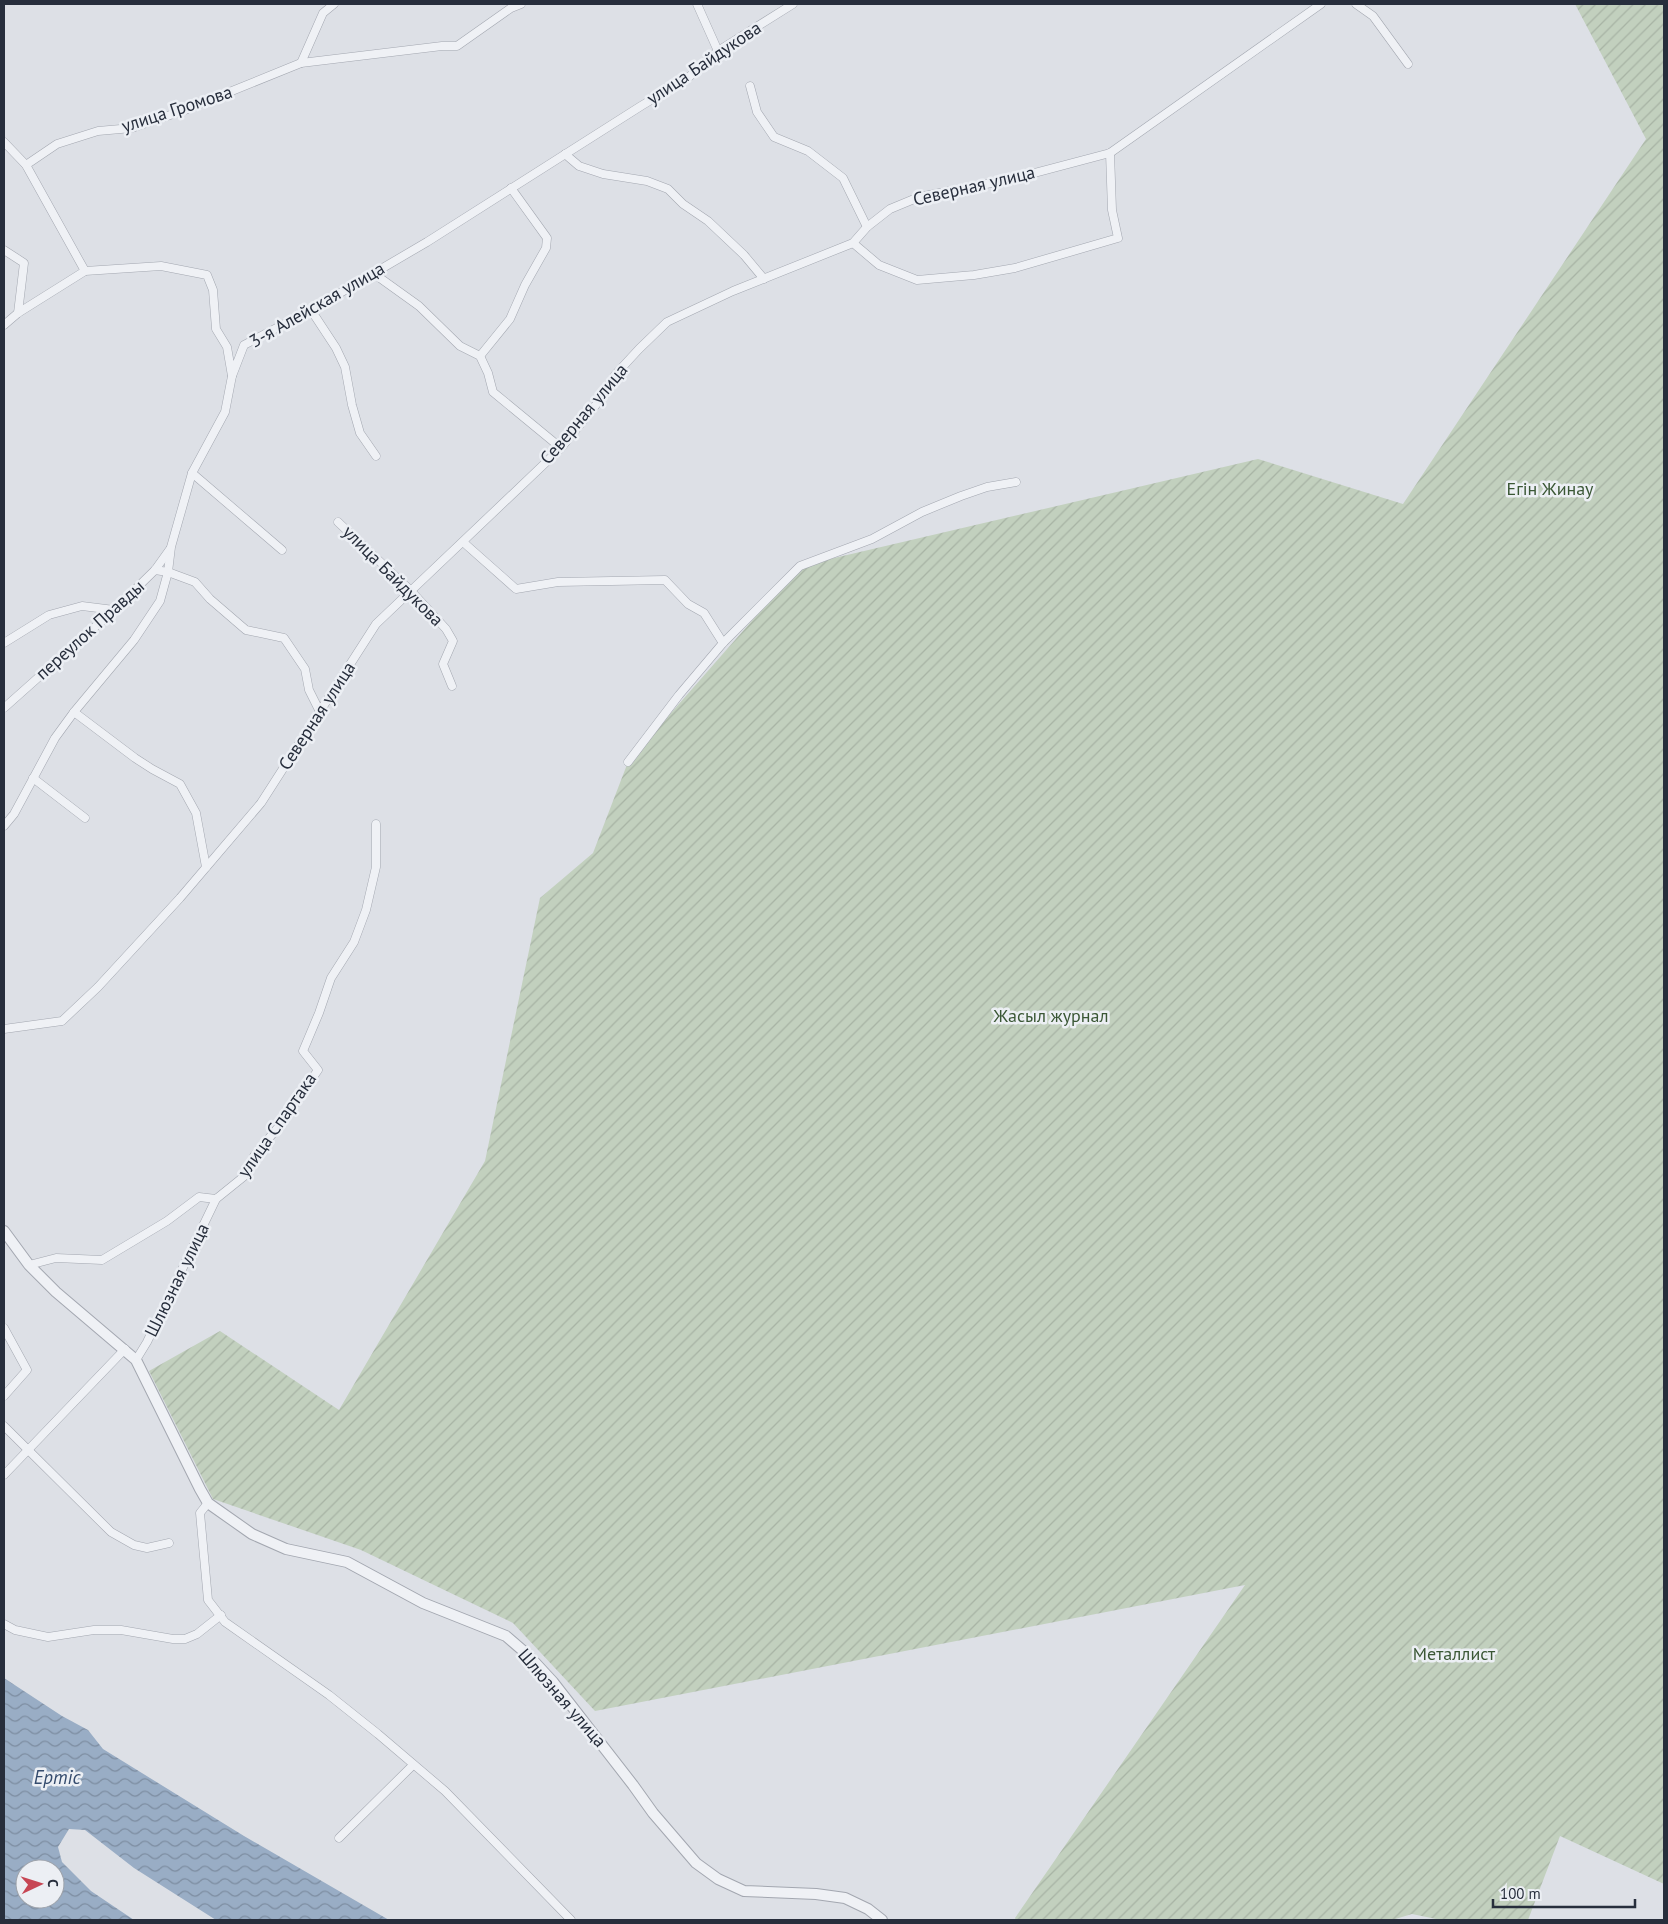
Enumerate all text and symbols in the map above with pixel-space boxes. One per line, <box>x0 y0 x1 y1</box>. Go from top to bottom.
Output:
street label: улица Байдукова <box>642 16 765 109</box>
street label: улица Громова <box>119 80 235 137</box>
street label: Северная улица <box>911 160 1037 211</box>
street label: 3-я Алейская улица <box>245 257 388 353</box>
street label: Северная улица <box>535 359 632 469</box>
park label: Егін Жинау <box>1506 477 1594 500</box>
street label: улица Байдукова <box>338 520 449 631</box>
street label: переулок Правды <box>30 575 149 685</box>
street label: Северная улица <box>273 657 360 774</box>
park label: Жасыл журнал <box>993 1004 1108 1027</box>
street label: улица Спартака <box>232 1068 321 1181</box>
street label: Шлюзная улица <box>139 1219 214 1340</box>
park label: Металлист <box>1413 1642 1496 1665</box>
street label: Шлюзная улица <box>513 1644 612 1752</box>
water label: Ертіс <box>34 1765 81 1789</box>
north arrow <box>15 1859 65 1909</box>
scale bar <box>1493 1876 1636 1908</box>
text: С <box>44 1879 62 1888</box>
text: 100 m <box>1500 1884 1541 1903</box>

